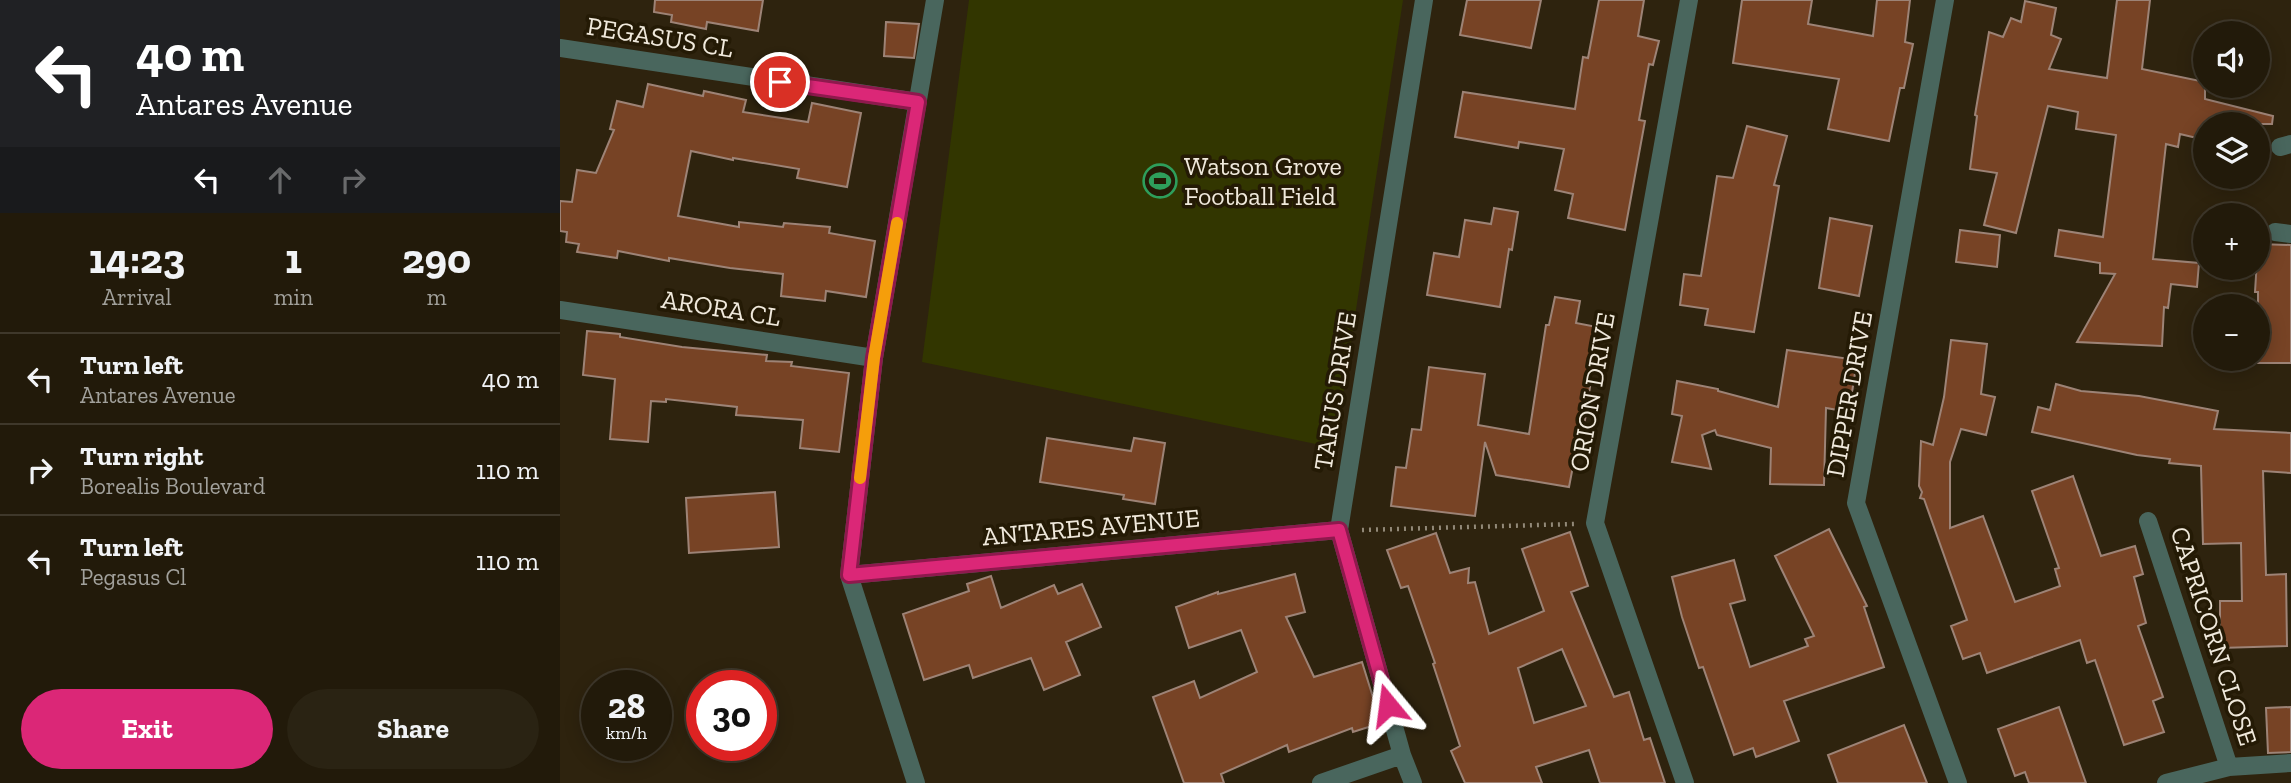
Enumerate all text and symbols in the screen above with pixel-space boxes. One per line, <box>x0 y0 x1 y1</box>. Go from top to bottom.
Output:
street label: PEGASUS CL <box>584 10 736 64</box>
map controls <box>2193 21 2270 371</box>
button: sound <box>2193 21 2270 98</box>
text: 40 m <box>136 25 244 84</box>
icon: left <box>21 28 112 119</box>
pin <box>750 52 810 112</box>
icon: arrive <box>761 63 799 101</box>
text: Antares Avenue <box>136 85 353 123</box>
button: layers <box>2193 112 2270 189</box>
place label: Watson Grove Football Field <box>1184 150 1342 212</box>
icon: left <box>188 161 226 199</box>
icon: ahead <box>261 161 299 199</box>
icon: right <box>334 161 372 199</box>
sports icon: Watson Grove Football Field <box>1141 162 1179 200</box>
button: + <box>2193 203 2270 280</box>
text: 14:23 <box>89 233 185 284</box>
text: 1 <box>285 233 302 284</box>
text: 290 <box>402 233 471 284</box>
text: Arrival <box>102 283 172 311</box>
text: min <box>274 283 313 311</box>
text: m <box>427 283 447 311</box>
street label: ARORA CL <box>659 283 783 333</box>
button: − <box>2193 294 2270 371</box>
street label: TARUS DRIVE <box>1307 309 1363 473</box>
street label: DIPPER DRIVE <box>1819 309 1879 479</box>
street label: ORION DRIVE <box>1562 310 1622 474</box>
text: Turn left <box>80 349 183 381</box>
icon: left <box>21 360 59 398</box>
text: 40 m <box>482 363 539 395</box>
text: Antares Avenue <box>80 381 236 409</box>
text: Turn right <box>80 440 203 472</box>
icon: right <box>21 451 59 489</box>
text: 110 m <box>476 454 539 486</box>
text: Borealis Boulevard <box>80 472 265 500</box>
street label: ANTARES AVENUE <box>981 502 1201 552</box>
street label: CAPRICORN CLOSE <box>2164 523 2264 749</box>
text: Turn left <box>80 531 183 563</box>
icon: left <box>21 542 59 580</box>
text: 110 m <box>476 545 539 577</box>
text: Pegasus Cl <box>80 563 186 591</box>
position arrow <box>1351 668 1425 742</box>
speed limit sign: 30 <box>686 670 777 761</box>
text: 28 <box>608 685 645 727</box>
button: Exit <box>21 689 273 769</box>
button: Share <box>287 689 539 769</box>
text: km/h <box>606 722 647 744</box>

